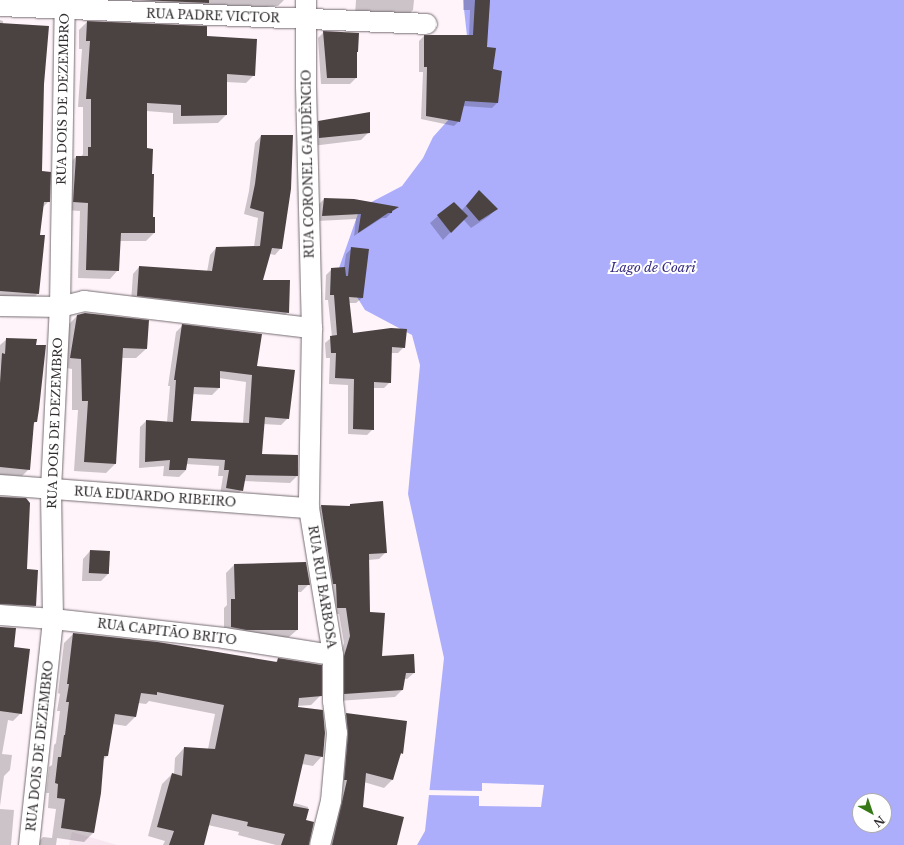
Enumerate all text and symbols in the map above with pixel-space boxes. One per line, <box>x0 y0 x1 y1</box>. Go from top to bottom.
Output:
street label: RUA PADRE VICTOR <box>145 6 281 26</box>
street label: RUA DOIS DE DEZEMBRO <box>54 13 72 185</box>
street label: RUA CORONEL GAUDÊNCIO <box>299 69 317 259</box>
water label: Lago de Coari <box>610 260 696 276</box>
street label: RUA DOIS DE DEZEMBRO <box>45 337 65 509</box>
street label: RUA EDUARDO RIBEIRO <box>73 484 237 510</box>
street label: RUA RUI BARBOSA <box>305 524 339 650</box>
street label: RUA CAPITÃO BRITO <box>96 616 238 648</box>
street label: RUA DOIS DE DEZEMBRO <box>24 660 56 832</box>
north arrow <box>852 793 892 833</box>
text: N <box>871 813 888 830</box>

